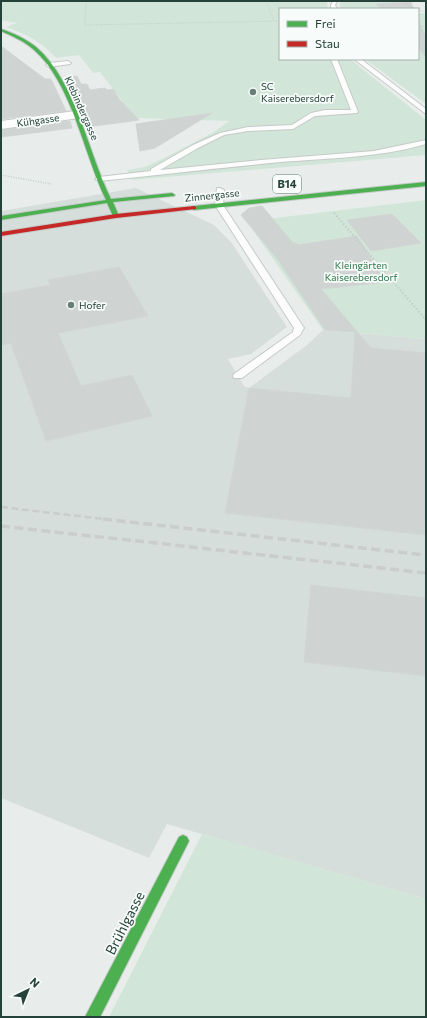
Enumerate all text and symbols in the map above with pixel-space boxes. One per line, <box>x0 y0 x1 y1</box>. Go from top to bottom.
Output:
legend <box>279 8 419 60</box>
text: Frei <box>315 16 336 30</box>
text: Stau <box>315 36 340 50</box>
street label: Klebindergasse <box>63 74 101 142</box>
place label: SC Kaiserebersdorf <box>261 80 334 104</box>
marker: SC Kaiserebersdorf <box>248 87 258 97</box>
street label: Kühgasse <box>16 111 60 129</box>
road number: B14 <box>273 175 301 193</box>
street label: Zinnergasse <box>184 186 240 204</box>
park label: Kleingärten Kaiserebersdorf <box>325 259 397 283</box>
place label: Hofer <box>79 299 105 311</box>
marker: Hofer <box>66 300 76 310</box>
street label: Brühlgasse <box>101 888 148 957</box>
north arrow <box>8 970 48 1010</box>
text: N <box>28 975 43 990</box>

